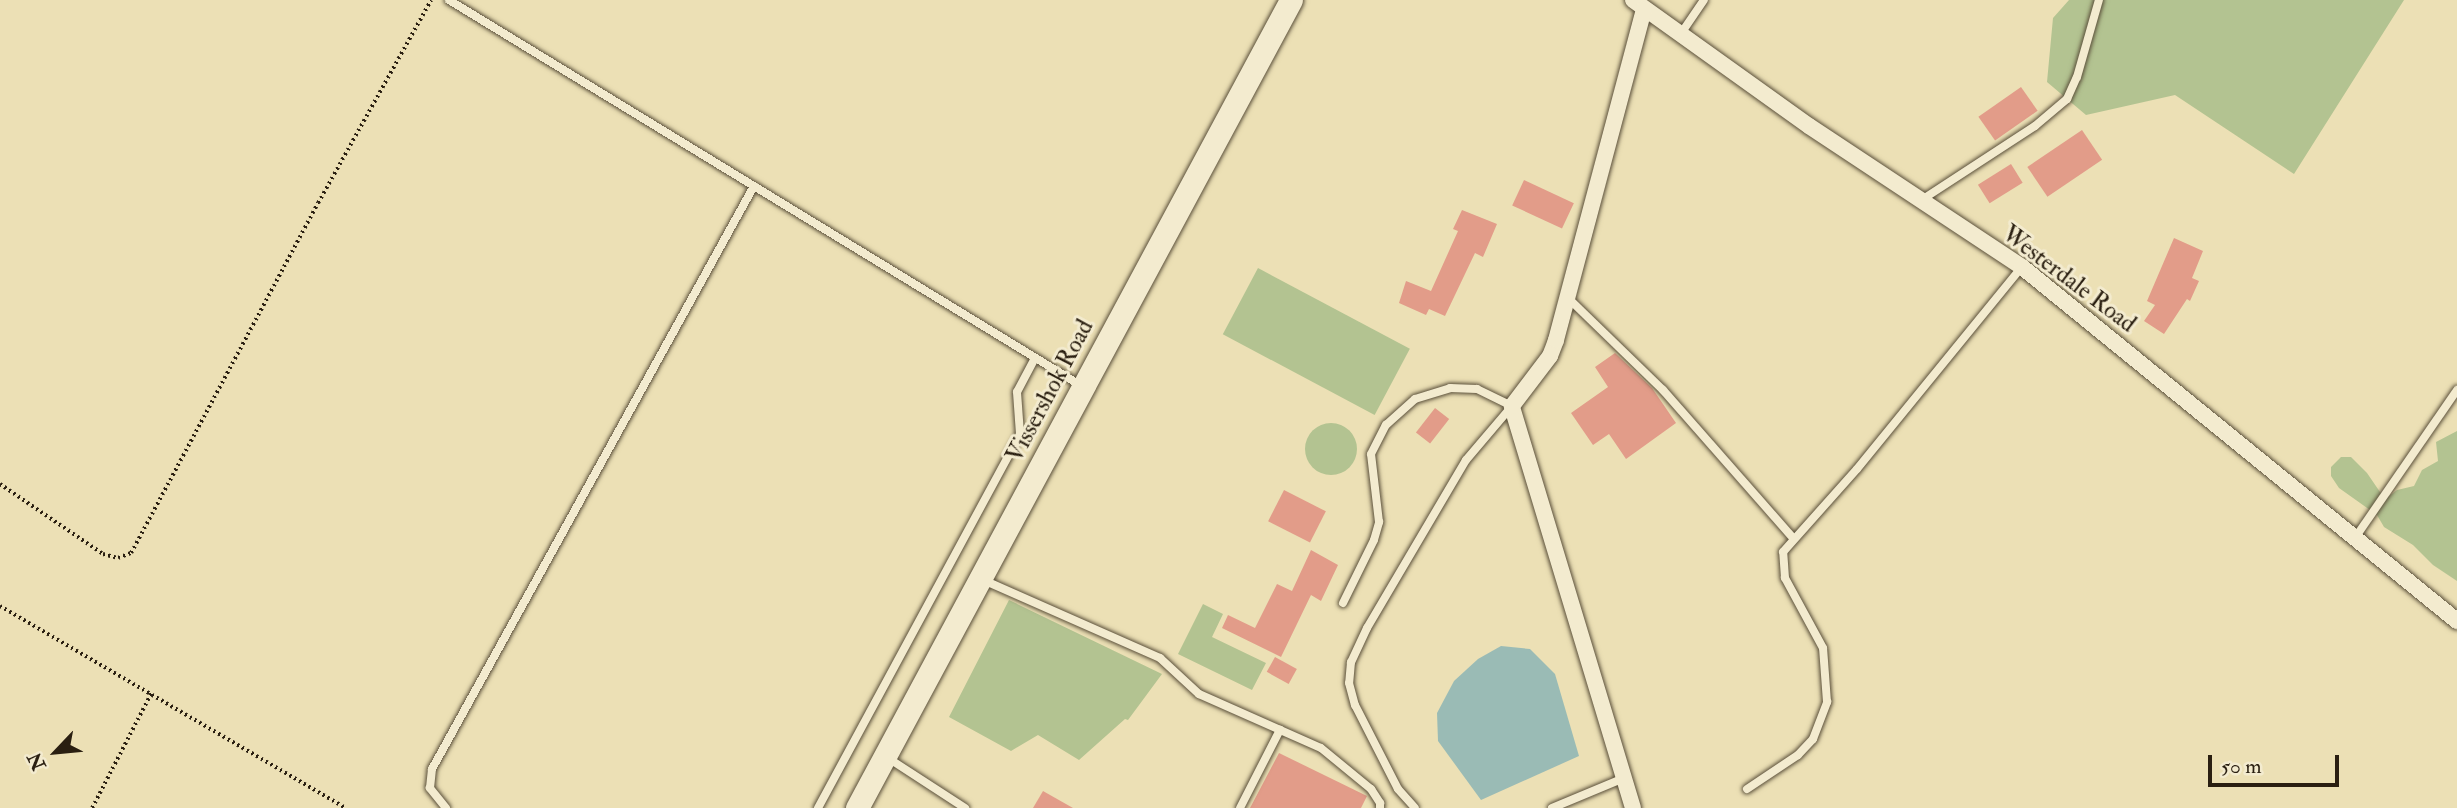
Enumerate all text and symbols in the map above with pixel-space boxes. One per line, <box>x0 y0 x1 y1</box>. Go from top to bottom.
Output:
street label: Westerdale Road <box>1996 219 2142 339</box>
street label: Vissershok Road <box>1000 315 1100 467</box>
north arrow <box>21 717 91 787</box>
scale bar <box>2212 742 2343 786</box>
text: N <box>23 748 52 774</box>
text: 50 m <box>2221 753 2262 780</box>

